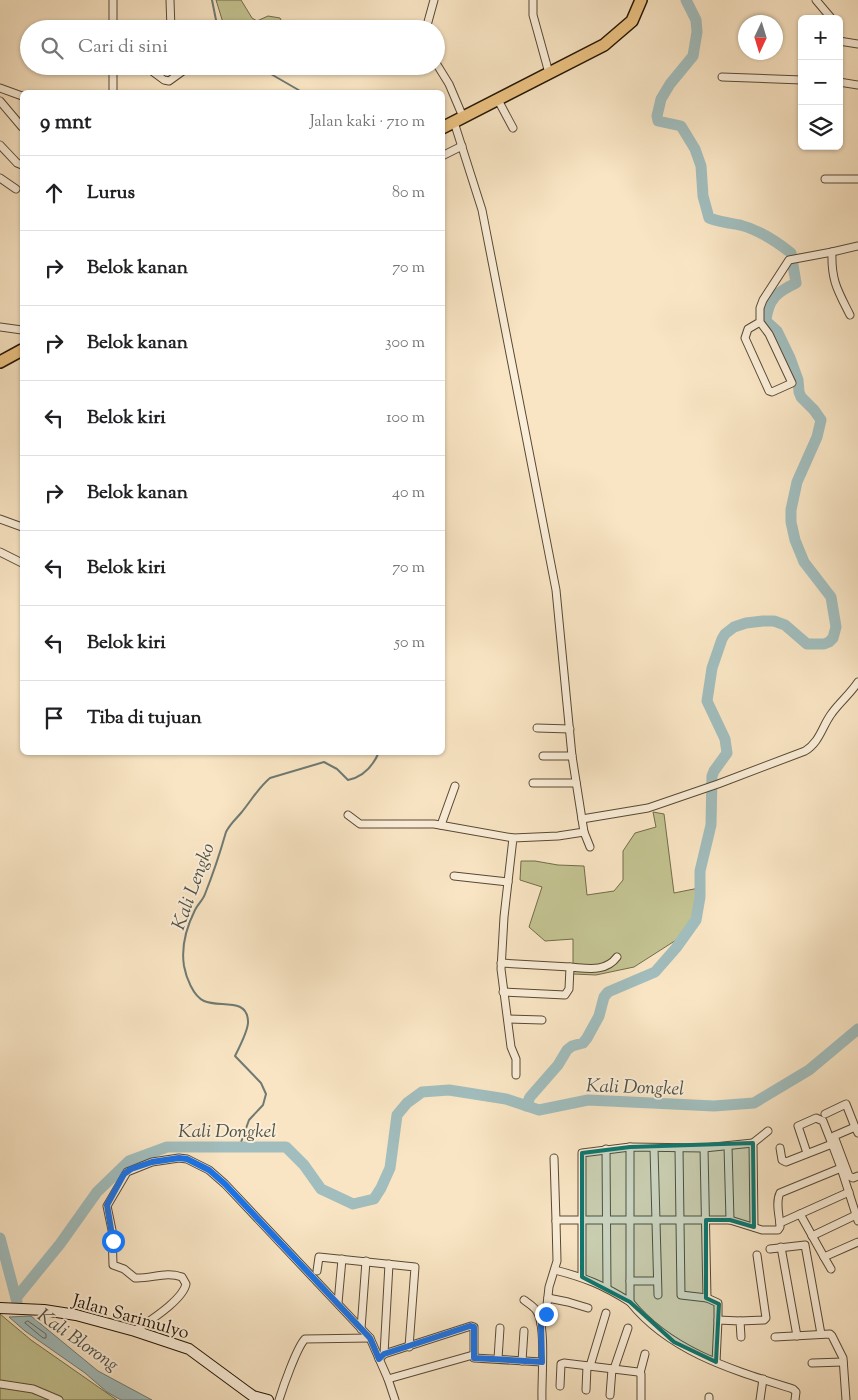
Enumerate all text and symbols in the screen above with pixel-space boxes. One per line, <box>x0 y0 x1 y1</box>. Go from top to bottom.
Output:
north arrow <box>738 15 783 60</box>
map controls <box>798 15 843 150</box>
button: + <box>798 15 843 60</box>
search box <box>20 20 445 75</box>
icon: search <box>38 34 66 62</box>
text: Cari di sini <box>78 34 168 61</box>
button: − <box>798 60 843 105</box>
button: layers <box>798 105 843 150</box>
text: 9 mnt <box>40 108 91 138</box>
text: Jalan kaki · 710 m <box>310 111 425 134</box>
icon: ahead <box>40 179 68 207</box>
text: Lurus <box>87 180 135 207</box>
text: 80 m <box>392 182 425 205</box>
icon: right <box>40 254 68 282</box>
text: Belok kanan <box>87 255 188 282</box>
text: 70 m <box>392 257 425 280</box>
icon: right <box>40 329 68 357</box>
text: Belok kanan <box>87 330 188 357</box>
text: 300 m <box>385 332 425 355</box>
icon: left <box>40 404 68 432</box>
text: Belok kiri <box>87 405 166 432</box>
text: 100 m <box>386 407 425 430</box>
icon: right <box>40 479 68 507</box>
text: Belok kanan <box>87 480 188 507</box>
text: 40 m <box>392 482 425 505</box>
icon: left <box>40 554 68 582</box>
text: Belok kiri <box>87 555 166 582</box>
text: 70 m <box>392 557 425 580</box>
icon: left <box>40 629 68 657</box>
text: Belok kiri <box>87 630 166 657</box>
text: 50 m <box>394 632 425 655</box>
icon: arrive <box>40 704 68 732</box>
text: Tiba di tujuan <box>87 705 202 732</box>
water label: Kali Lengko <box>166 840 223 934</box>
water label: Kali Dongkel <box>585 1073 685 1104</box>
water label: Kali Dongkel <box>178 1119 276 1146</box>
route start <box>102 1230 125 1253</box>
street label: Jalan Sarimulyo <box>68 1289 192 1347</box>
water label: Kali Blorong <box>31 1303 124 1379</box>
route end <box>535 1303 558 1326</box>

